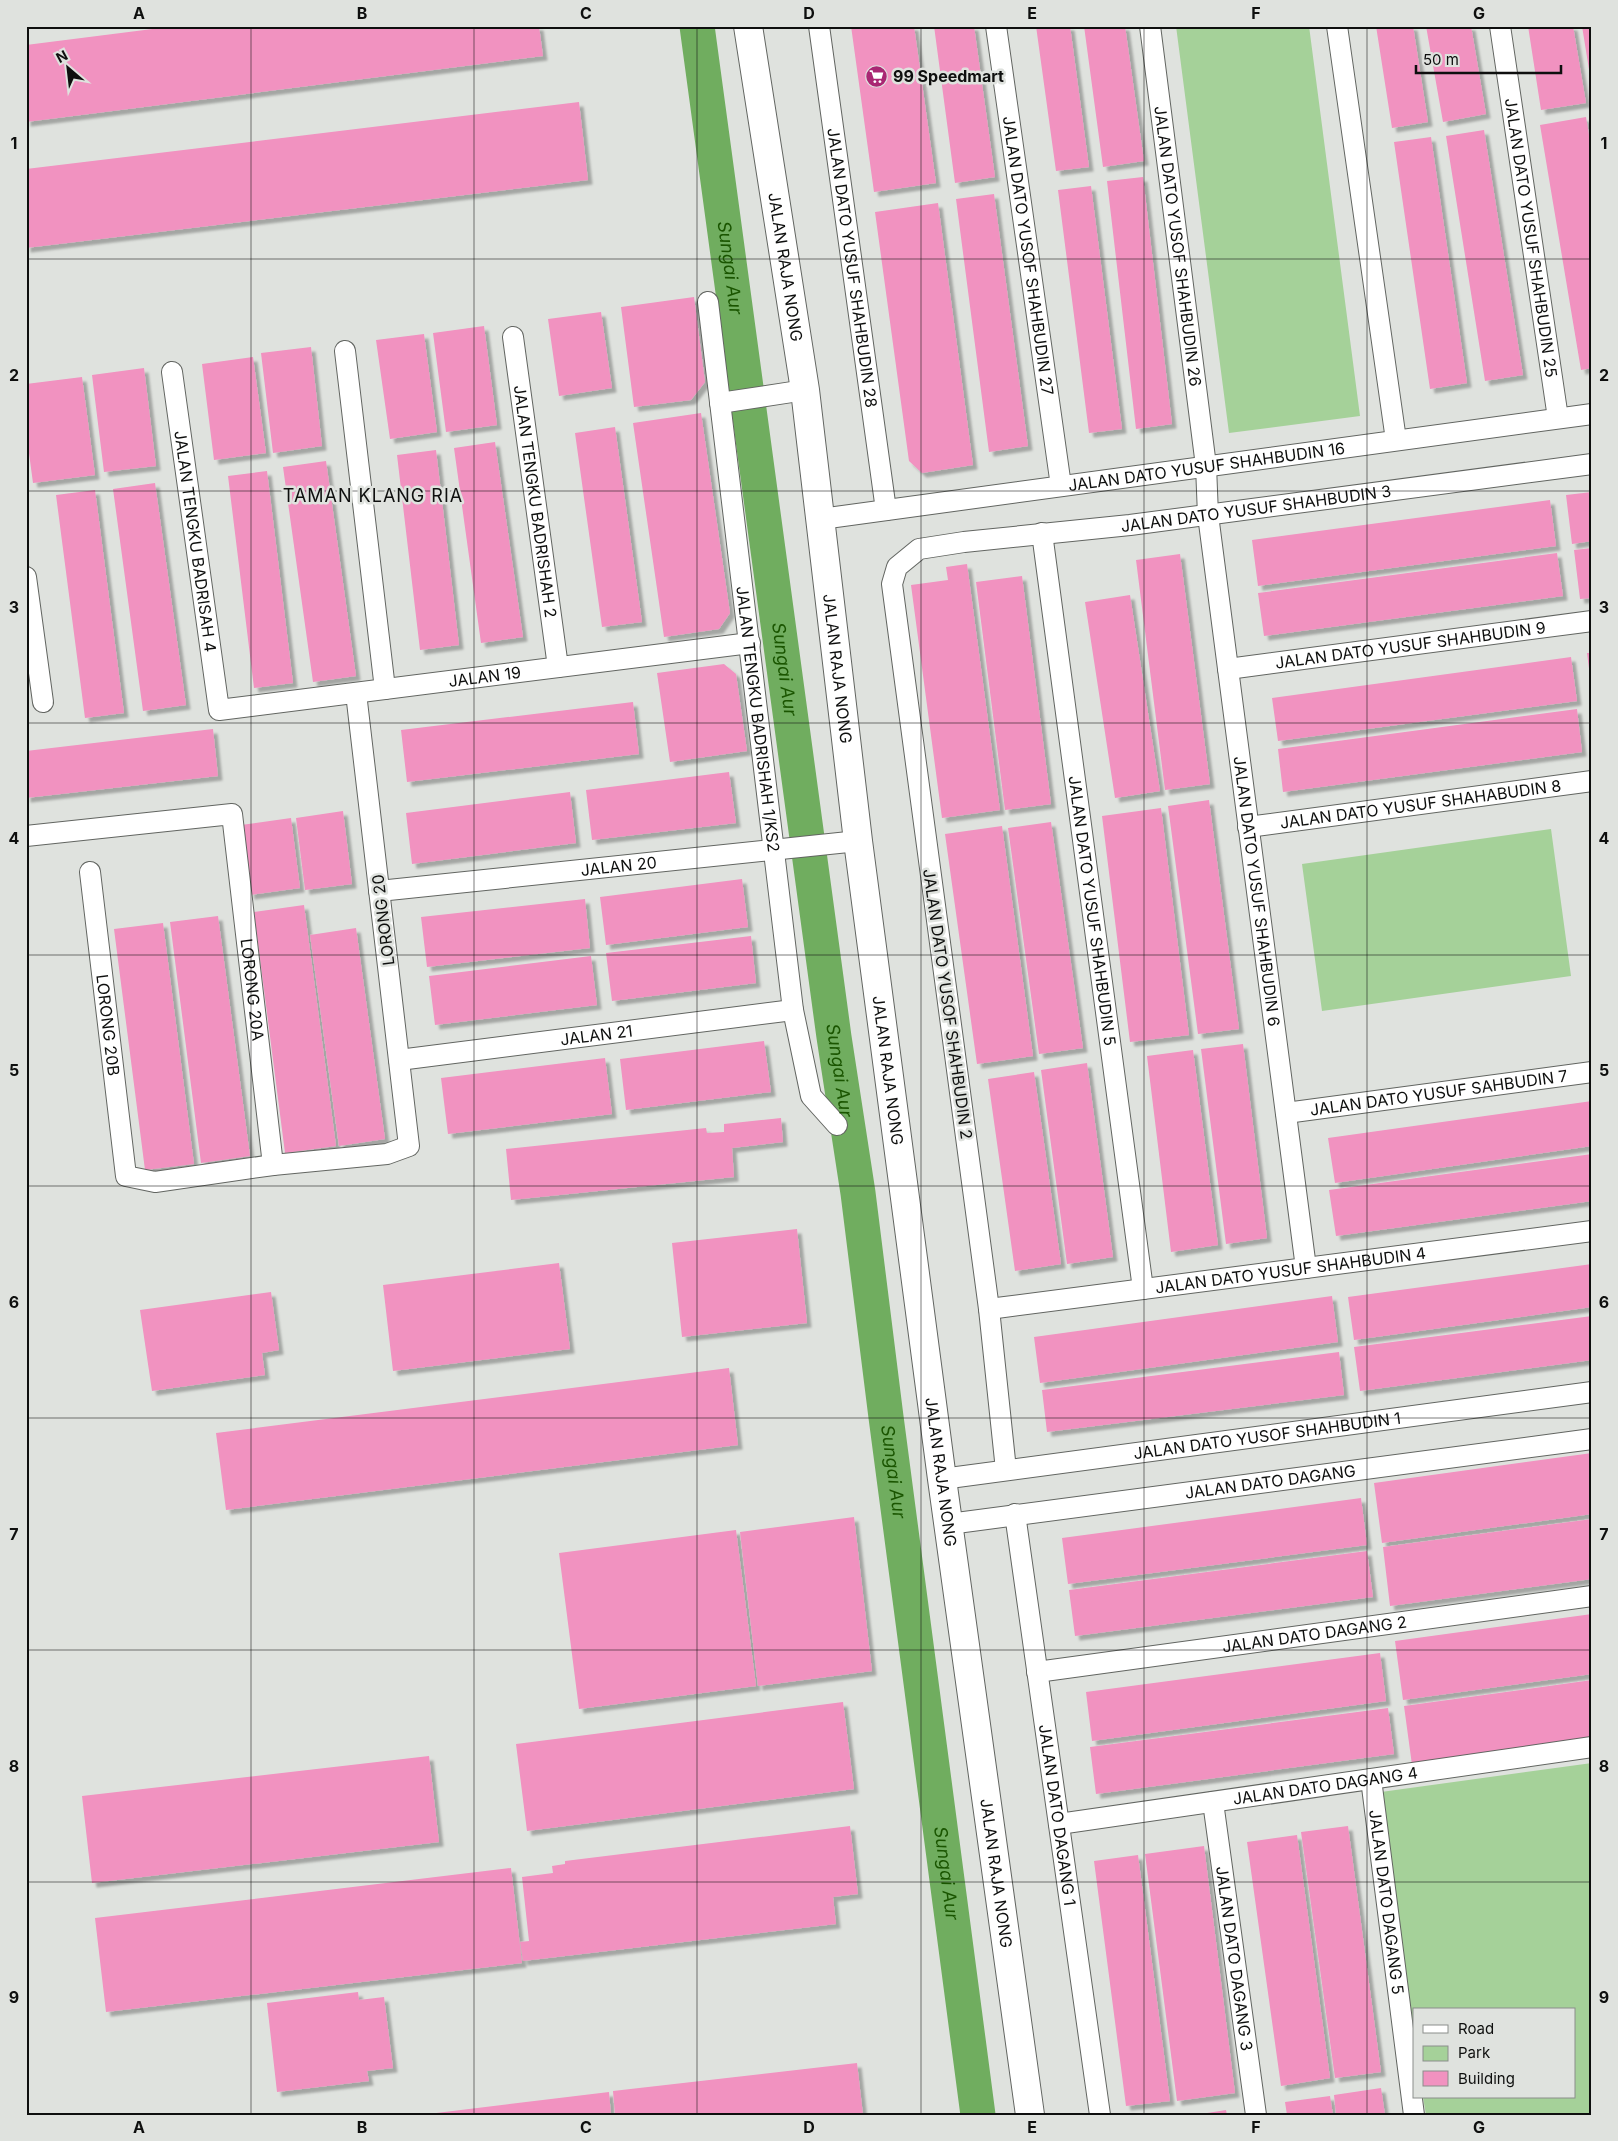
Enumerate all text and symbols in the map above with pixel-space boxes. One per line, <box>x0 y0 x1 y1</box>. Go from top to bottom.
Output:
text: A <box>133 3 145 23</box>
text: B <box>357 3 367 23</box>
text: C <box>580 3 592 23</box>
text: D <box>803 3 815 23</box>
text: E <box>1027 3 1037 23</box>
text: F <box>1251 3 1261 23</box>
text: G <box>1473 3 1485 23</box>
north arrow <box>42 42 92 92</box>
scale bar <box>1416 42 1560 74</box>
text: N <box>53 46 70 66</box>
text: 50 m <box>1423 50 1459 69</box>
supermarket icon: 99 Speedmart <box>865 64 889 88</box>
place label: 99 Speedmart <box>893 66 1004 86</box>
street label: JALAN DATO YUSUF SHAHBUDIN 25 <box>1501 97 1562 379</box>
street label: JALAN DATO YUSOF SHAHBUDIN 26 <box>1150 105 1206 388</box>
street label: JALAN DATO YUSOF SHAHBUDIN 27 <box>999 115 1058 397</box>
street label: JALAN DATO YUSUF SHAHBUDIN 28 <box>823 127 882 409</box>
text: 1 <box>11 133 17 153</box>
text: 1 <box>1601 133 1607 153</box>
street label: JALAN RAJA NONG <box>764 191 807 343</box>
water label: Sungai Aur <box>714 220 747 317</box>
text: 2 <box>9 365 19 385</box>
text: 2 <box>1599 365 1609 385</box>
street label: JALAN TENGKU BADRISHAH 2 <box>510 384 561 619</box>
street label: JALAN TENGKU BADRISAH 4 <box>170 429 221 653</box>
street label: JALAN DATO YUSUF SHAHBUDIN 16 <box>1067 438 1346 495</box>
street label: JALAN DATO YUSUF SHAHBUDIN 3 <box>1120 481 1392 536</box>
district label: TAMAN KLANG RIA <box>283 485 463 506</box>
street label: JALAN TENGKU BADRISHAH 1/KS2 <box>732 585 784 853</box>
street label: JALAN RAJA NONG <box>819 593 856 745</box>
text: 3 <box>9 597 19 617</box>
text: 3 <box>1599 597 1609 617</box>
street label: JALAN DATO YUSUF SHAHBUDIN 9 <box>1274 617 1547 673</box>
water label: Sungai Aur <box>768 621 802 718</box>
street label: JALAN 19 <box>447 662 522 691</box>
street label: JALAN DATO YUSUF SHAHBUDIN 6 <box>1229 755 1284 1028</box>
street label: JALAN DATO YUSUF SHAHBUDIN 5 <box>1065 774 1120 1047</box>
street label: JALAN DATO YUSUF SHAHABUDIN 8 <box>1279 775 1562 833</box>
text: 4 <box>9 828 20 848</box>
text: 4 <box>1599 828 1610 848</box>
street label: JALAN 20 <box>580 852 658 880</box>
street label: JALAN DATO YUSOF SHAHBUDIN 2 <box>919 868 977 1140</box>
street label: LORONG 20 <box>367 873 399 967</box>
street label: LORONG 20A <box>237 937 268 1042</box>
street label: LORONG 20B <box>92 973 124 1077</box>
street label: JALAN RAJA NONG <box>868 995 908 1146</box>
street label: JALAN 21 <box>559 1020 634 1049</box>
water label: Sungai Aur <box>822 1022 857 1120</box>
text: 5 <box>9 1060 19 1080</box>
text: 5 <box>1599 1060 1609 1080</box>
street label: JALAN DATO YUSUF SAHBUDIN 7 <box>1309 1065 1569 1120</box>
street label: JALAN DATO YUSUF SHAHBUDIN 4 <box>1154 1243 1427 1297</box>
text: 6 <box>9 1292 19 1312</box>
text: 6 <box>1599 1292 1609 1312</box>
street label: JALAN RAJA NONG <box>921 1396 961 1548</box>
street label: JALAN DATO YUSOF SHAHBUDIN 1 <box>1132 1408 1402 1463</box>
water label: Sungai Aur <box>877 1424 910 1521</box>
street label: JALAN DATO DAGANG <box>1184 1460 1357 1503</box>
text: 7 <box>9 1524 19 1544</box>
text: 7 <box>1599 1524 1609 1544</box>
street label: JALAN DATO DAGANG 2 <box>1221 1611 1408 1657</box>
street label: JALAN DATO DAGANG 1 <box>1035 1723 1080 1907</box>
text: 8 <box>9 1756 19 1776</box>
text: 8 <box>1599 1756 1609 1776</box>
street label: JALAN DATO DAGANG 4 <box>1231 1762 1419 1809</box>
street label: JALAN RAJA NONG <box>976 1797 1017 1949</box>
street label: JALAN DATO DAGANG 5 <box>1365 1808 1408 1996</box>
water label: Sungai Aur <box>930 1825 963 1922</box>
street label: JALAN DATO DAGANG 3 <box>1212 1865 1257 2052</box>
text: 9 <box>9 1987 19 2007</box>
text: 9 <box>1599 1987 1609 2007</box>
legend <box>1413 2008 1576 2098</box>
text: Road <box>1458 2019 1494 2038</box>
text: Park <box>1458 2043 1491 2062</box>
text: Building <box>1458 2069 1515 2088</box>
text: A <box>133 2117 145 2137</box>
text: B <box>357 2117 367 2137</box>
text: C <box>580 2117 592 2137</box>
text: D <box>803 2117 815 2137</box>
text: E <box>1027 2117 1037 2137</box>
text: F <box>1251 2117 1261 2137</box>
text: G <box>1473 2117 1485 2137</box>

